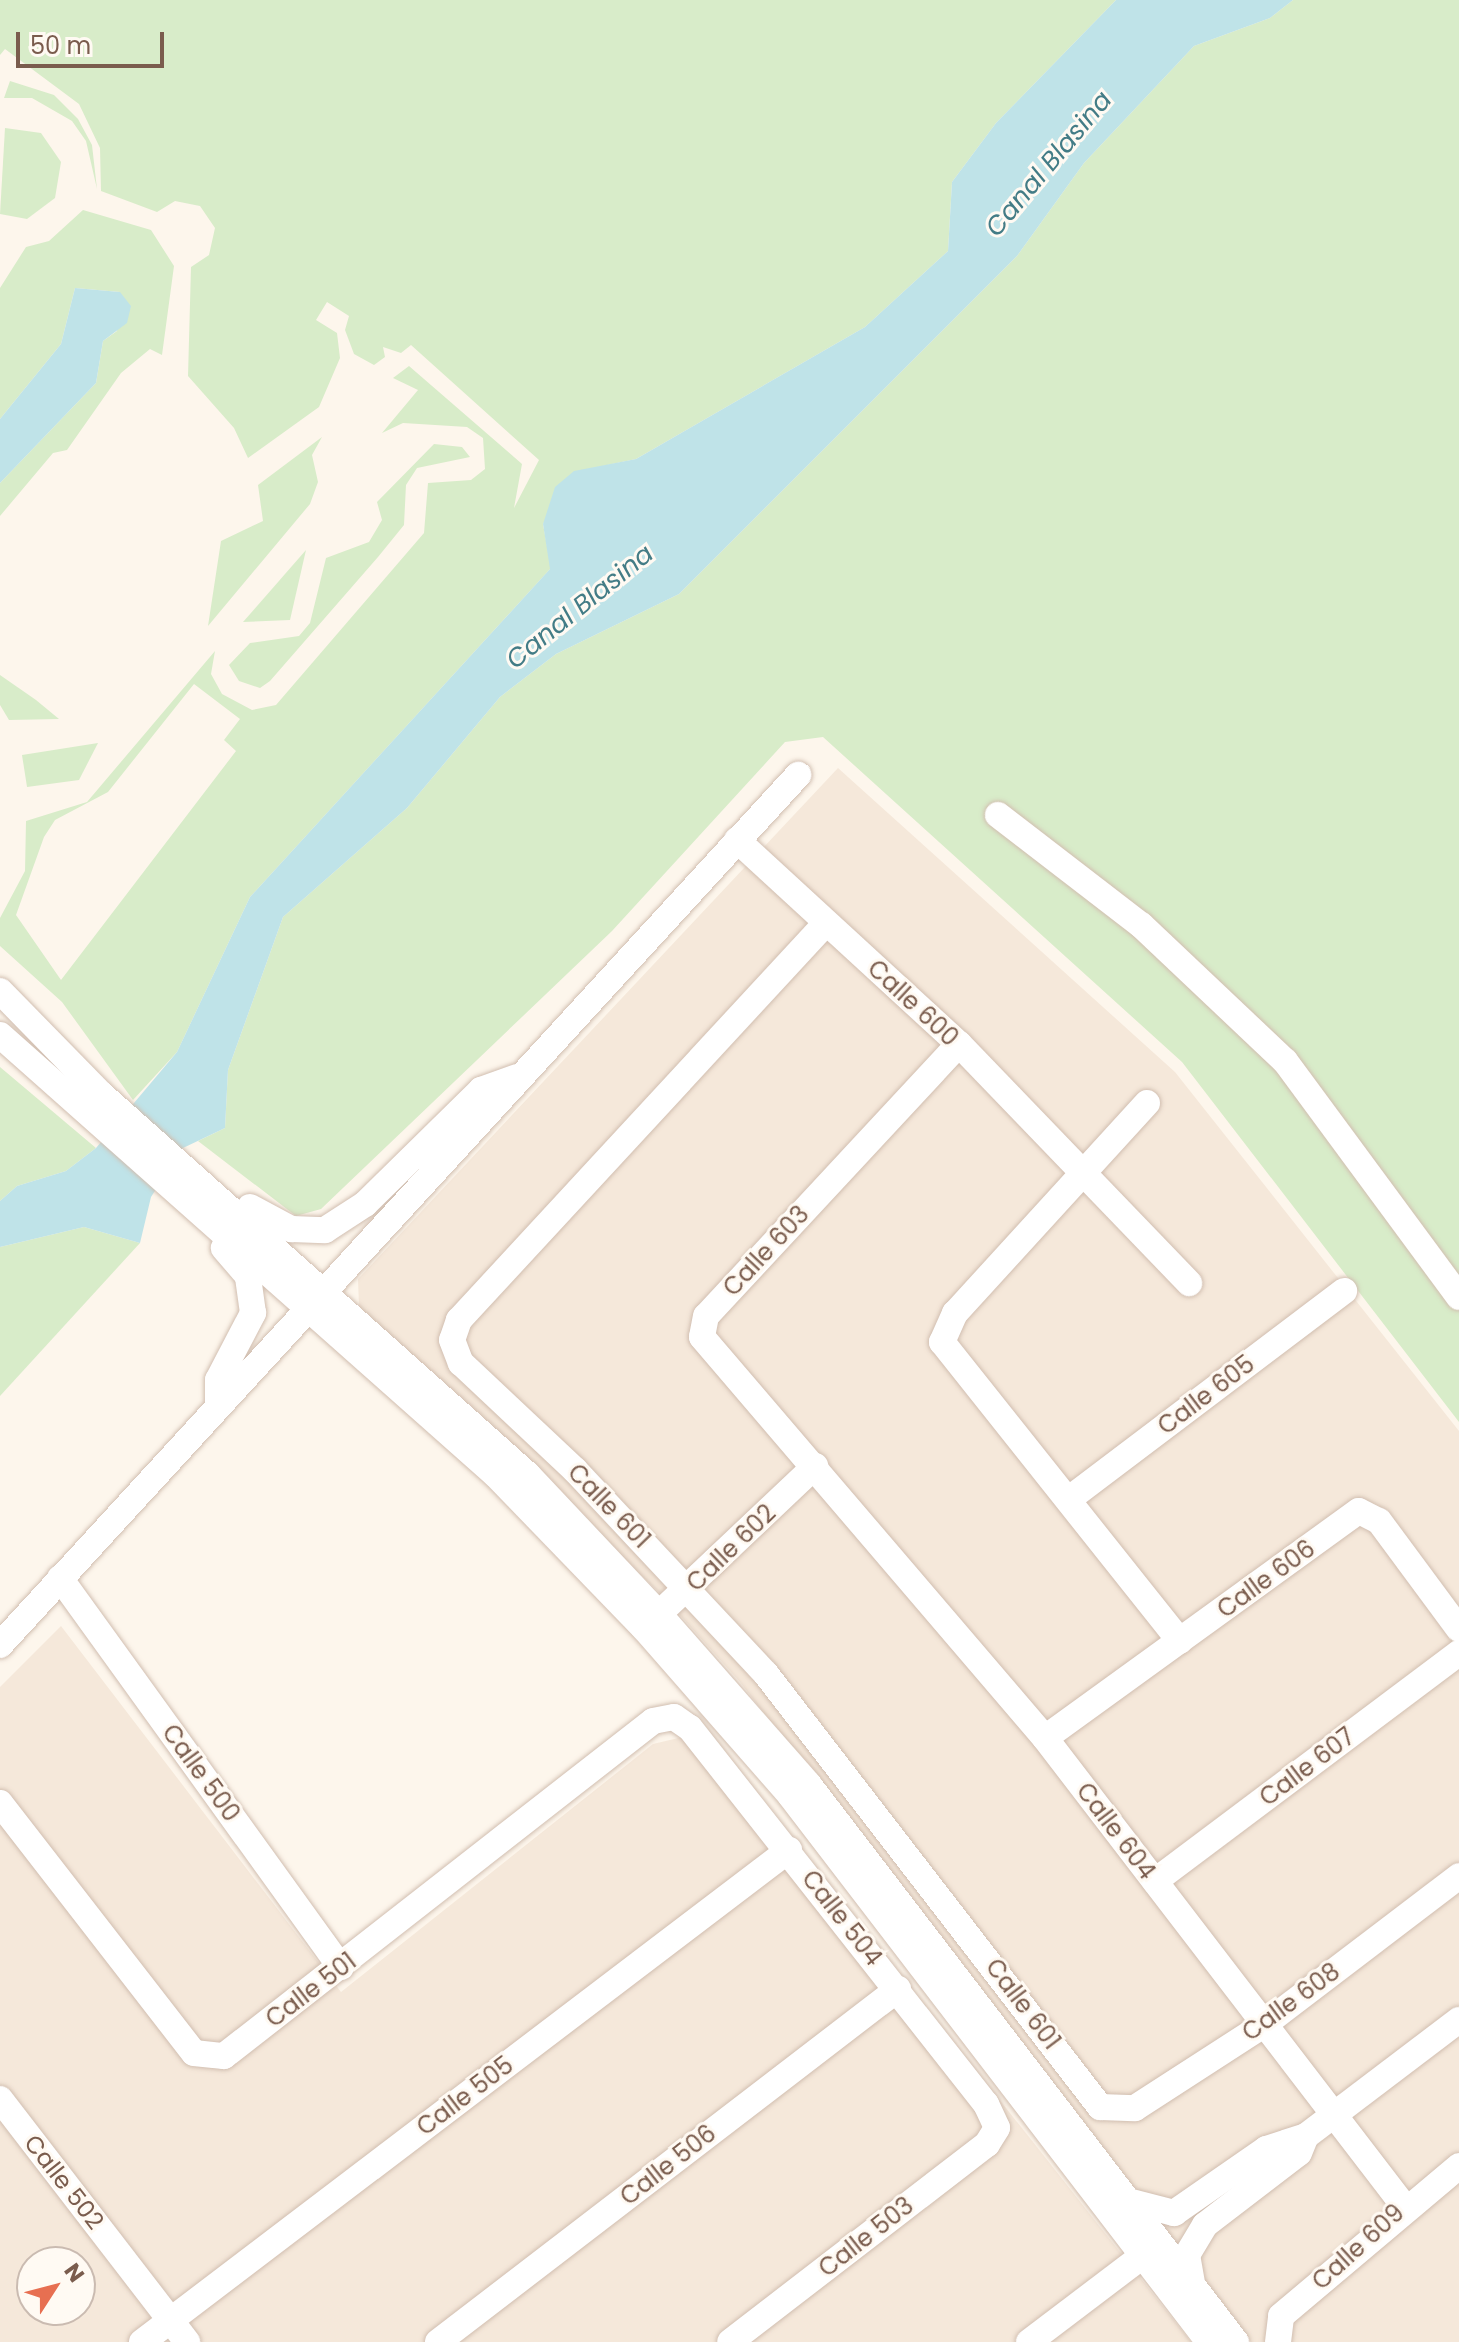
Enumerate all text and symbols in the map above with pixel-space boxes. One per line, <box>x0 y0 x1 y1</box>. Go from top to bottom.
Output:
scale bar <box>20 16 168 66</box>
text: 50 m <box>30 29 91 62</box>
water label: Canal Blasina <box>979 85 1119 243</box>
water label: Canal Blasina <box>500 538 660 676</box>
street label: Calle 600 <box>862 954 964 1052</box>
street label: Calle 603 <box>717 1200 815 1302</box>
street label: Calle 605 <box>1152 1349 1260 1441</box>
street label: Calle 601 <box>562 1458 656 1554</box>
street label: Calle 602 <box>681 1499 781 1597</box>
street label: Calle 606 <box>1212 1534 1320 1624</box>
street label: Calle 500 <box>156 1719 246 1827</box>
street label: Calle 607 <box>1254 1722 1360 1812</box>
street label: Calle 604 <box>1070 1777 1162 1885</box>
street label: Calle 504 <box>796 1865 888 1971</box>
street label: Calle 501 <box>260 1947 362 2033</box>
street label: Calle 601 <box>980 1953 1066 2055</box>
street label: Calle 608 <box>1237 1957 1345 2047</box>
street label: Calle 505 <box>411 2050 519 2142</box>
street label: Calle 506 <box>615 2119 721 2211</box>
street label: Calle 502 <box>18 2129 110 2235</box>
street label: Calle 503 <box>813 2191 919 2283</box>
street label: Calle 609 <box>1306 2198 1410 2296</box>
north arrow <box>16 2246 96 2326</box>
text: N <box>57 2257 92 2289</box>

